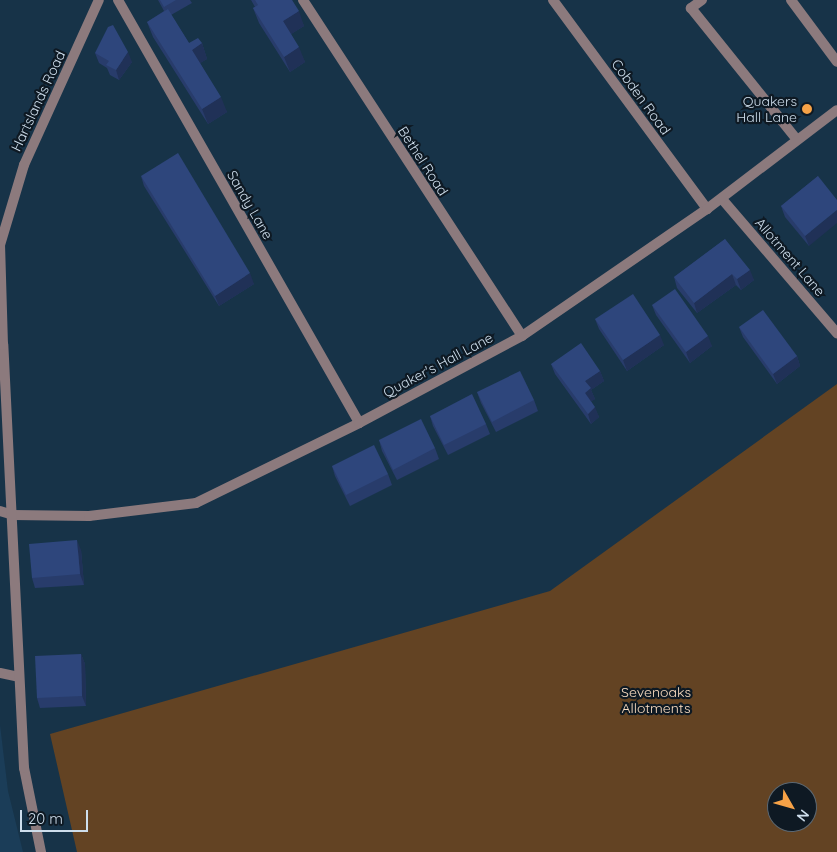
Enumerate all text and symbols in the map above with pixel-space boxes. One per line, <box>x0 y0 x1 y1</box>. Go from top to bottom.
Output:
street label: Hartslands Road <box>7 48 69 154</box>
street label: Cobden Road <box>608 56 674 138</box>
place label: Quakers Hall Lane <box>736 93 797 125</box>
marker: Quakers Hall Lane <box>801 103 813 115</box>
street label: Bethel Road <box>394 123 452 199</box>
street label: Sandy Lane <box>224 168 276 242</box>
street label: Allotment Lane <box>752 215 828 299</box>
street label: Quaker's Hall Lane <box>380 329 496 401</box>
park label: Sevenoaks Allotments <box>621 684 691 716</box>
north arrow <box>767 782 817 832</box>
scale bar <box>22 800 90 832</box>
text: N <box>793 806 813 825</box>
text: 20 m <box>28 809 63 828</box>

